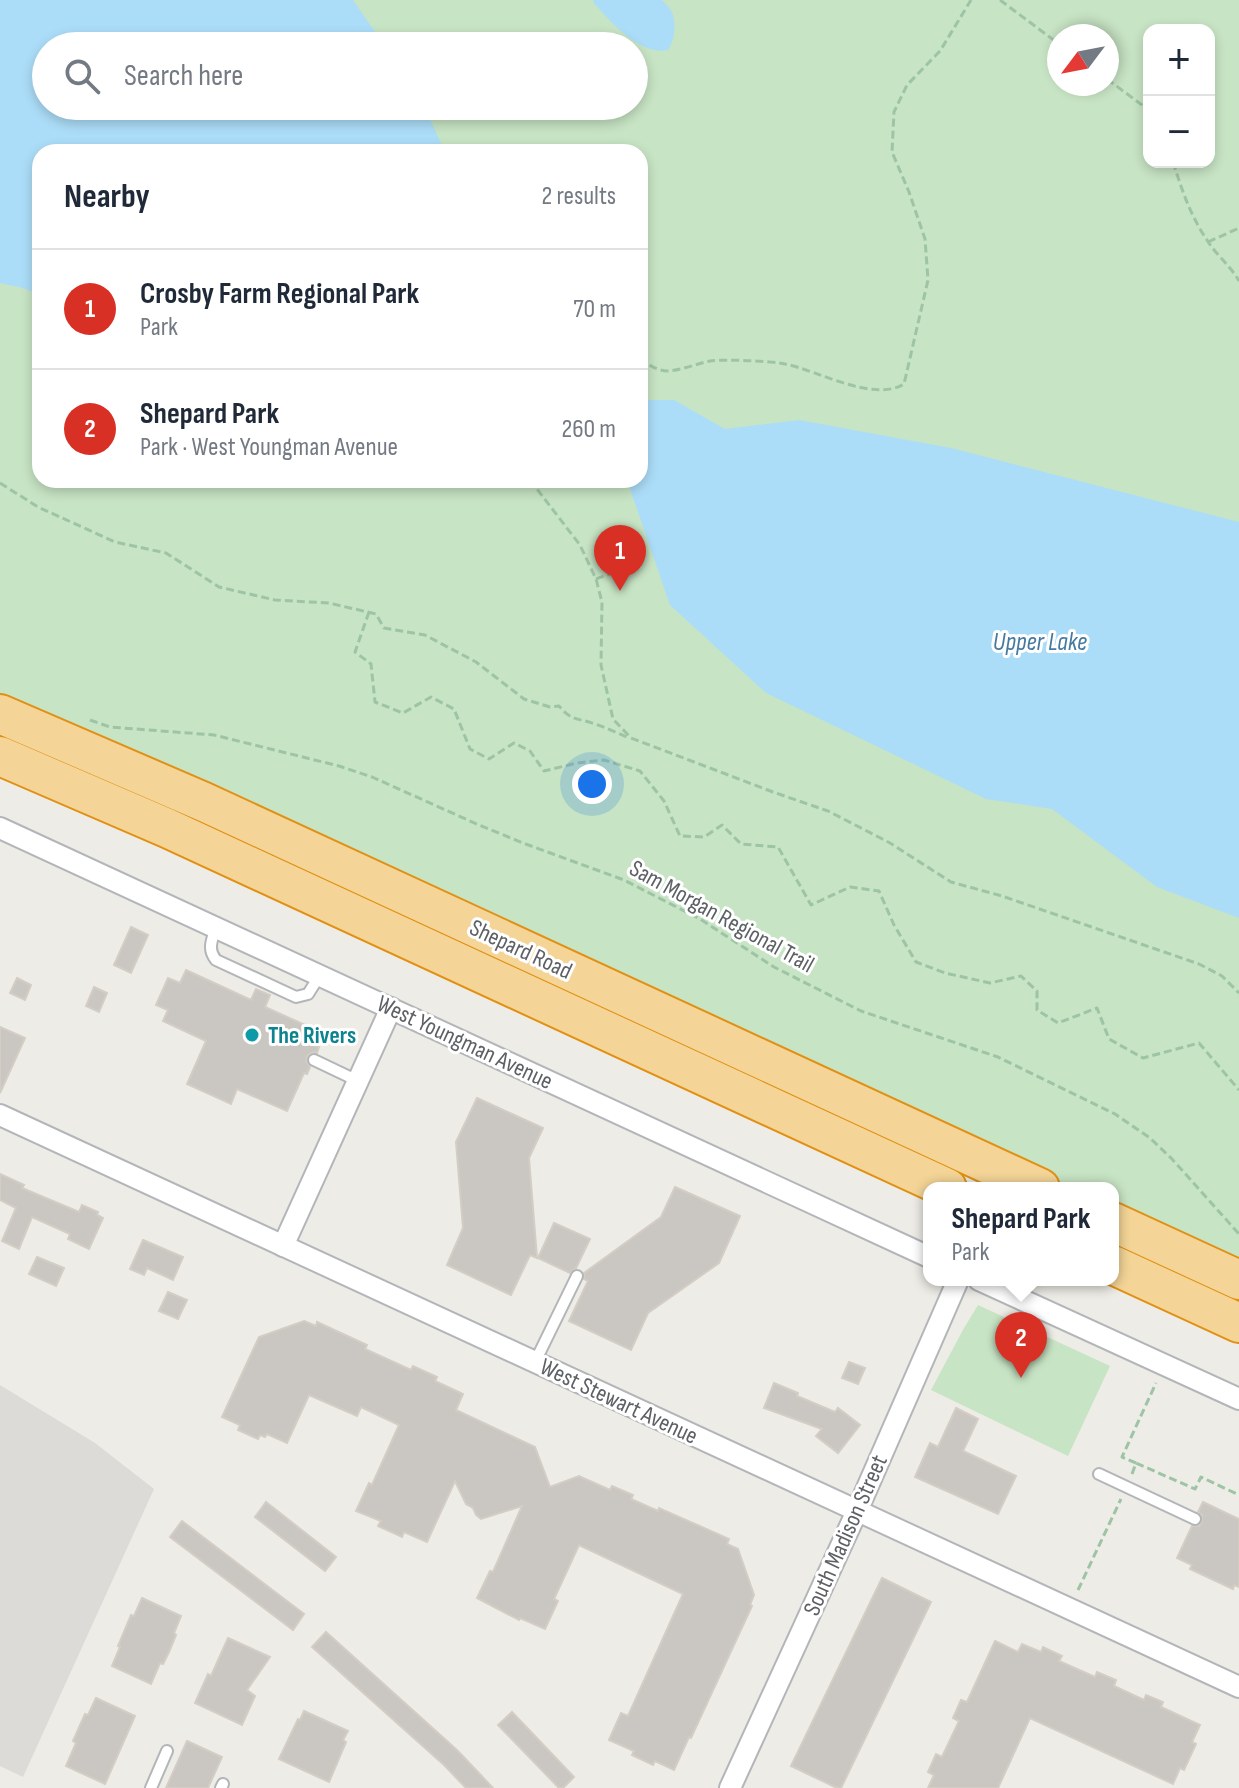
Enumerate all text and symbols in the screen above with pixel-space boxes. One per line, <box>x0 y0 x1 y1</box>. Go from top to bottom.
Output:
north arrow <box>1047 24 1119 96</box>
map controls <box>1143 24 1215 168</box>
button: + <box>1143 24 1215 96</box>
search box <box>32 32 648 120</box>
icon: search <box>60 54 104 98</box>
text: Search here <box>124 58 243 94</box>
button: − <box>1143 96 1215 168</box>
text: Nearby <box>64 176 150 217</box>
text: 2 results <box>542 181 616 212</box>
text: Crosby Farm Regional Park <box>140 276 419 312</box>
text: 1 <box>85 294 95 325</box>
text: 70 m <box>573 294 616 325</box>
text: Park <box>140 312 178 343</box>
text: Shepard Park <box>140 396 279 432</box>
text: 2 <box>84 414 96 445</box>
text: 260 m <box>561 414 616 445</box>
text: Park · West Youngman Avenue <box>140 432 398 463</box>
pin: 1 <box>594 525 646 591</box>
water label: Upper Lake <box>993 627 1087 658</box>
your location <box>572 764 612 804</box>
street label: Sam Morgan Regional Trail <box>624 854 819 979</box>
street label: Shepard Road <box>465 913 577 986</box>
street label: West Youngman Avenue <box>372 989 557 1096</box>
place label: The Rivers <box>268 1021 356 1050</box>
marker: The Rivers <box>243 1026 261 1044</box>
popup <box>923 1182 1119 1286</box>
text: Shepard Park <box>951 1201 1091 1237</box>
text: Park <box>951 1237 990 1268</box>
pin: 2 <box>995 1312 1047 1378</box>
street label: West Stewart Avenue <box>535 1352 702 1451</box>
street label: South Madison Street <box>797 1450 894 1620</box>

